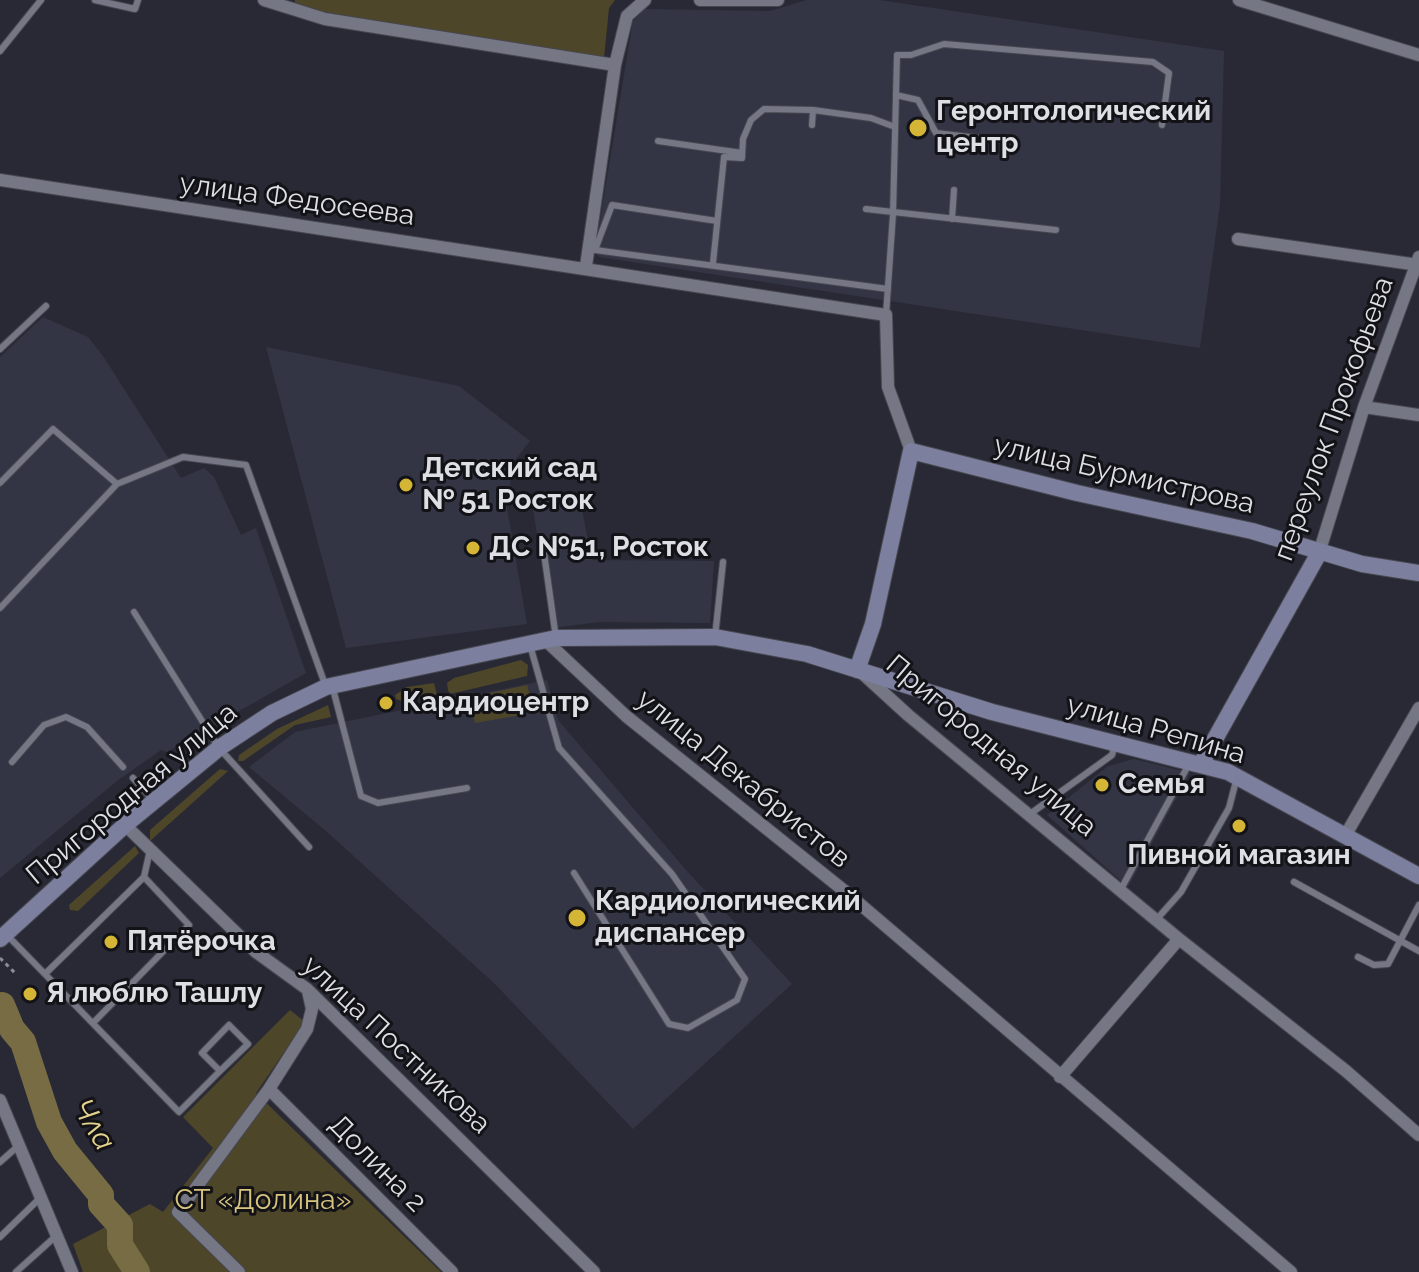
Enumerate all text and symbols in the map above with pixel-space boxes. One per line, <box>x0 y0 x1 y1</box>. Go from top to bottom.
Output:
place label: Геронтологический центр <box>936 95 1211 161</box>
marker: Геронтологический центр <box>907 117 929 139</box>
street label: улица Федосеева <box>177 167 417 233</box>
street label: переулок Прокофьева <box>1267 273 1401 565</box>
street label: улица Бурмистрова <box>991 429 1257 521</box>
place label: Детский сад № 51 Росток <box>422 452 597 518</box>
marker: Детский сад № 51 Росток <box>397 476 415 494</box>
place label: ДС №51, Росток <box>489 531 709 565</box>
marker: ДС №51, Росток <box>464 539 482 557</box>
street label: Пригородная улица <box>879 648 1103 844</box>
street label: улица Декабристов <box>630 683 856 875</box>
place label: Кардиоцентр <box>402 686 589 720</box>
street label: улица Репина <box>1063 688 1249 772</box>
marker: Кардиоцентр <box>377 694 395 712</box>
street label: Пригородная улица <box>20 696 244 892</box>
place label: Семья <box>1118 768 1205 802</box>
marker: Семья <box>1093 776 1111 794</box>
marker: Пивной магазин <box>1230 817 1248 835</box>
place label: Пивной магазин <box>1127 839 1351 873</box>
place label: Кардиологический диспансер <box>595 885 861 951</box>
marker: Кардиологический диспансер <box>566 907 588 929</box>
place label: Пятёрочка <box>127 925 276 959</box>
marker: Пятёрочка <box>102 933 120 951</box>
street label: улица Постникова <box>295 949 497 1141</box>
place label: Я люблю Ташлу <box>46 977 262 1011</box>
marker: Я люблю Ташлу <box>21 985 39 1003</box>
water label: Чла <box>64 1093 122 1157</box>
street label: Долина 2 <box>321 1108 433 1220</box>
park label: СТ «Долина» <box>174 1184 352 1218</box>

